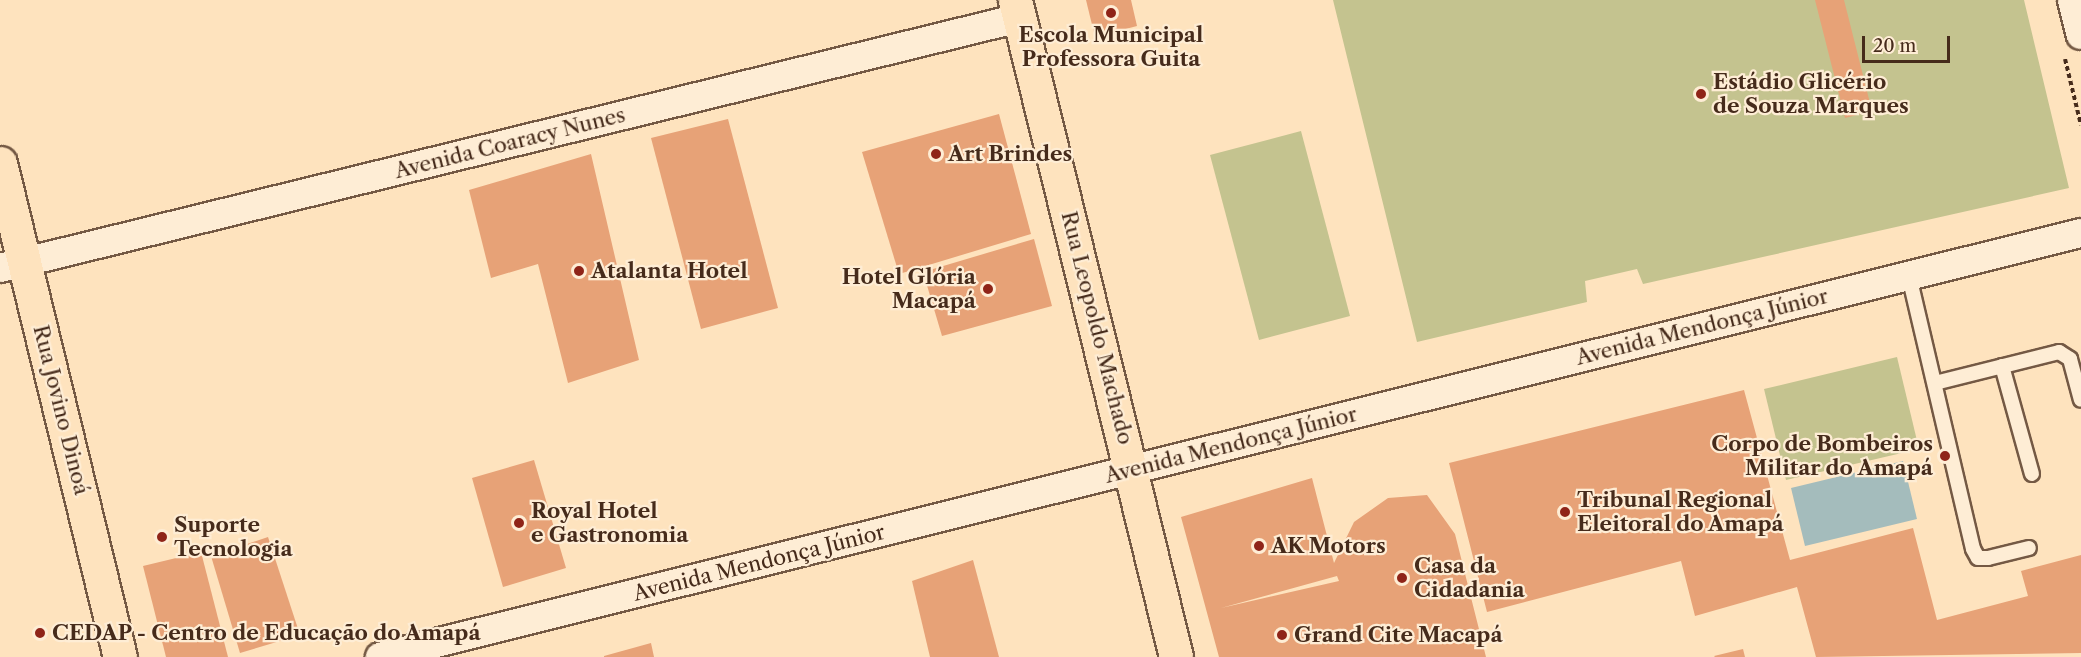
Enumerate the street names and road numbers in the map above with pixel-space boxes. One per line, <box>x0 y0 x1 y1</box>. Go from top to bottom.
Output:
street label: Avenida Coaracy Nunes <box>392 102 628 184</box>
street label: Rua Leopoldo Machado <box>1056 209 1138 447</box>
street label: Avenida Mendonça Júnior <box>1573 283 1831 371</box>
street label: Rua Jovino Dinoá <box>28 322 94 498</box>
street label: Avenida Mendonça Júnior <box>1102 401 1360 489</box>
street label: Avenida Mendonça Júnior <box>630 519 888 607</box>

